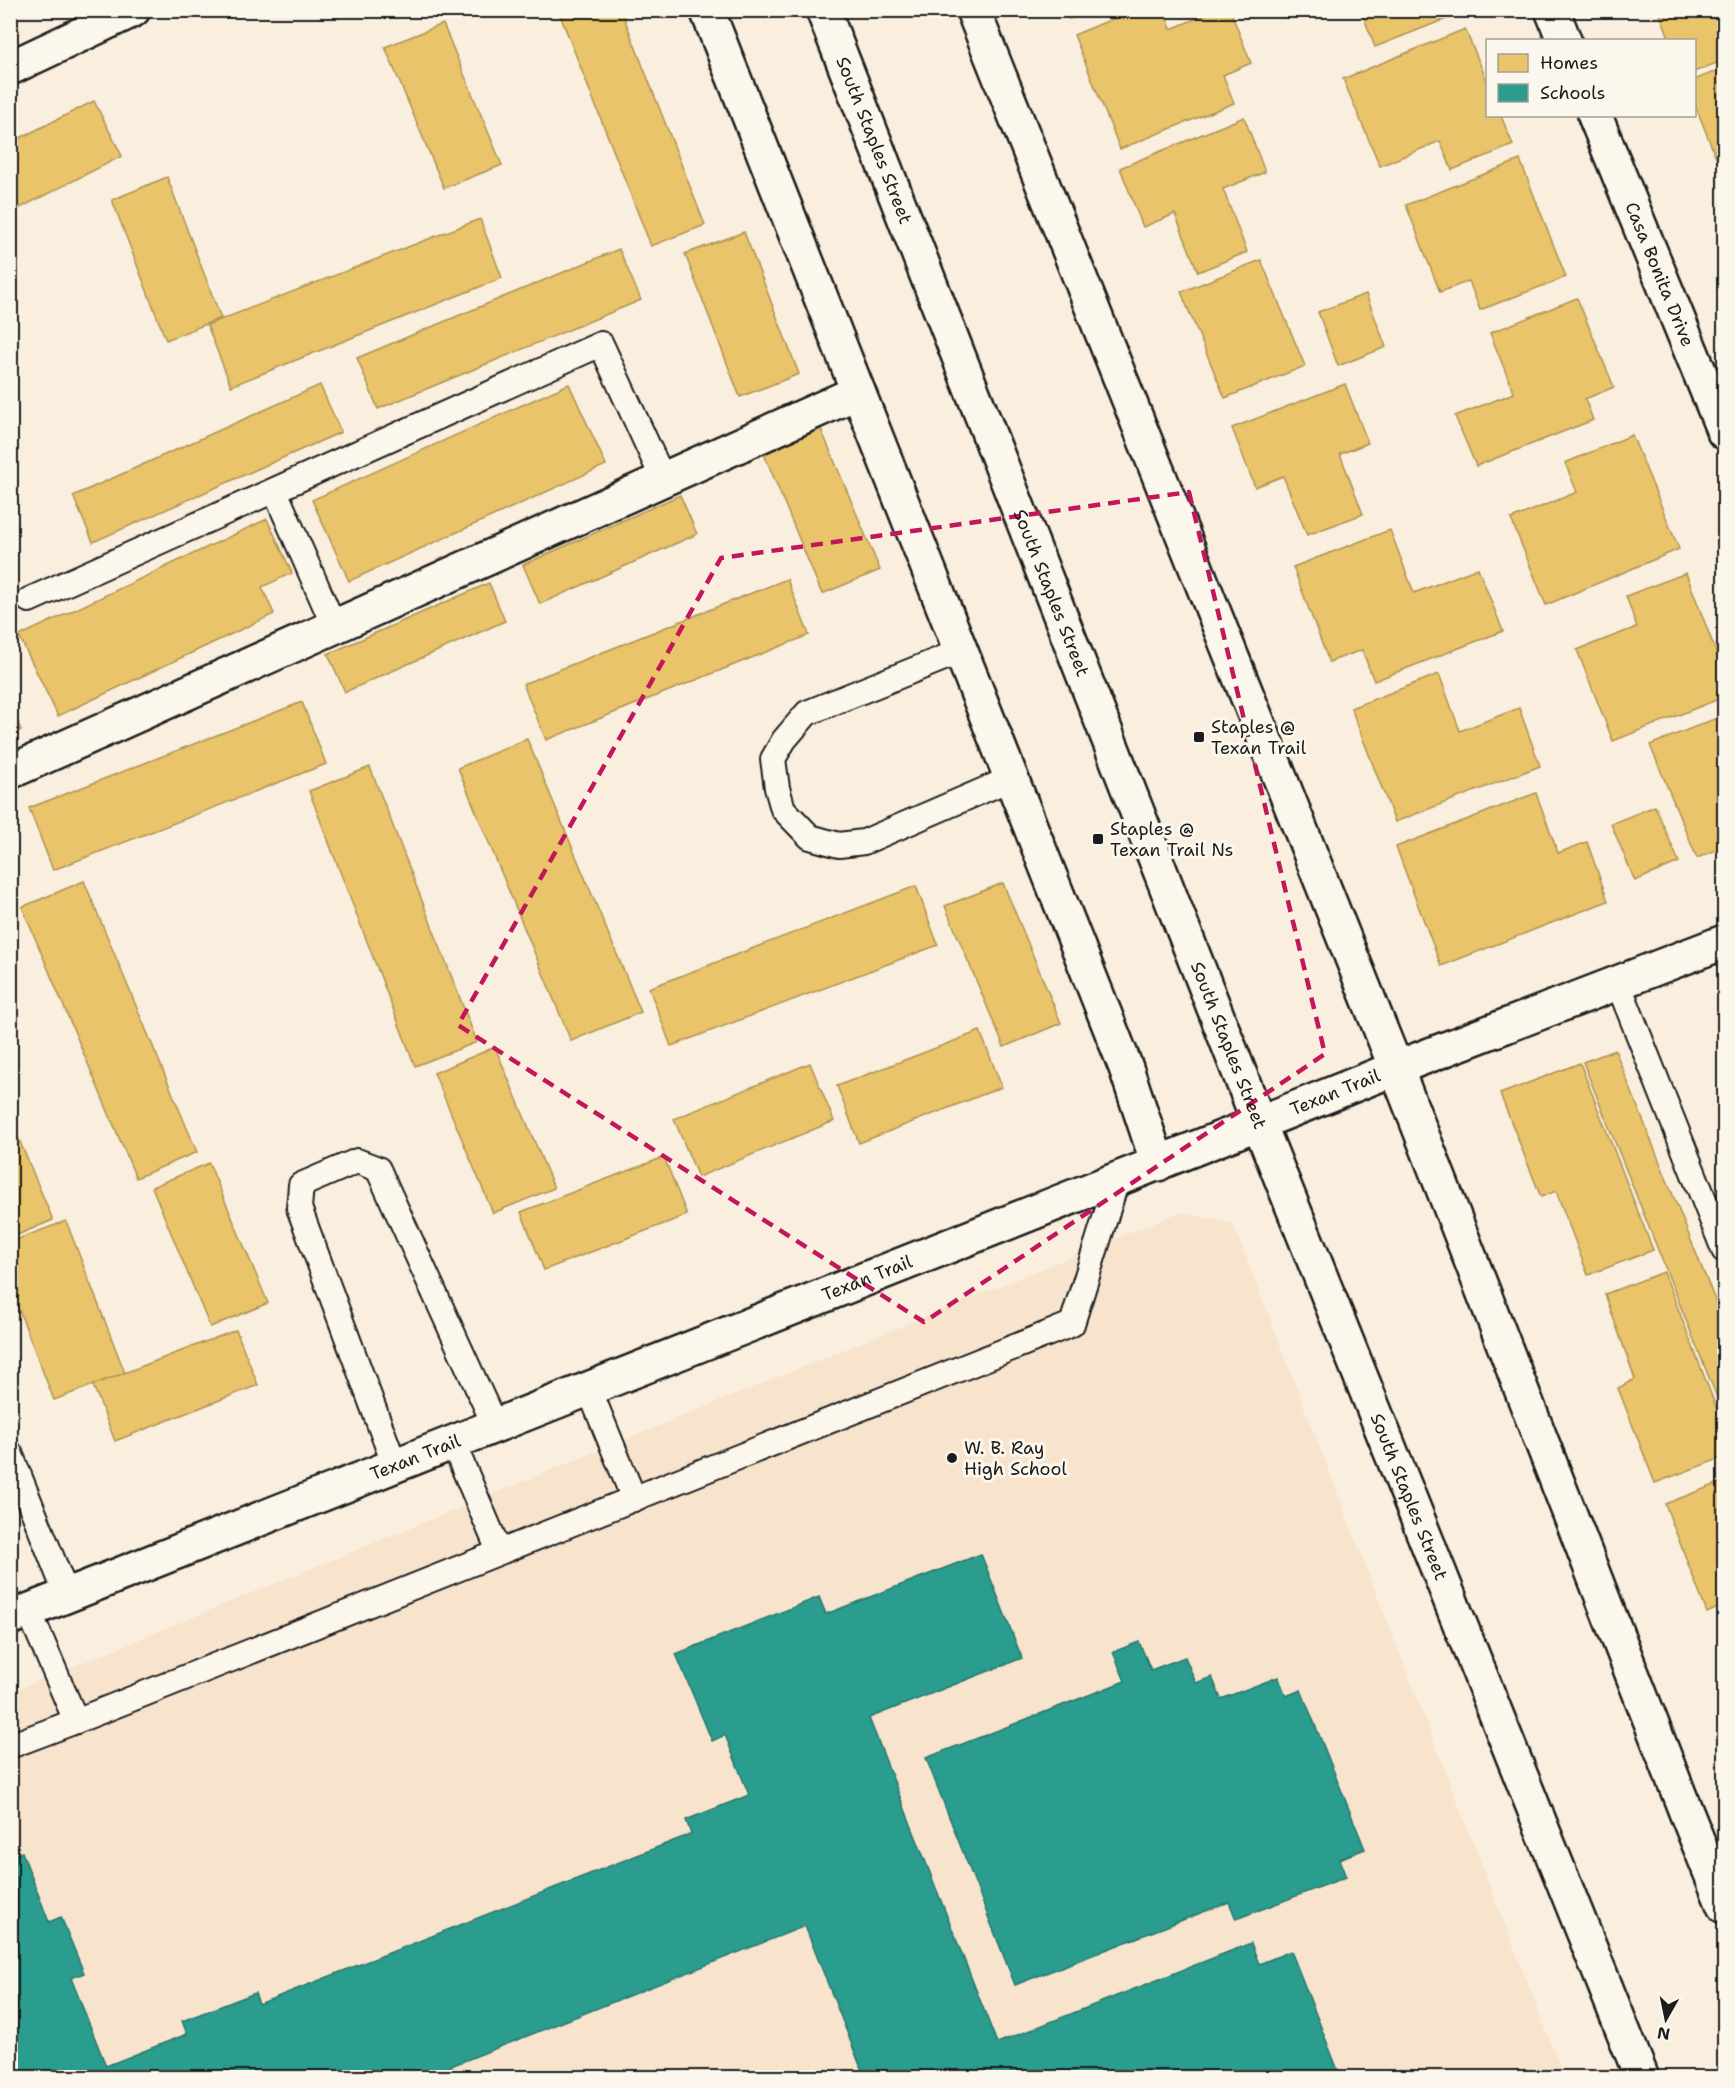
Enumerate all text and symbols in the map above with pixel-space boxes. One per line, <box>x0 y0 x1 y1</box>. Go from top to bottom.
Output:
legend <box>1486 39 1696 117</box>
text: Homes <box>1540 51 1598 75</box>
street label: South Staples Street <box>830 53 918 228</box>
text: Schools <box>1540 81 1606 105</box>
street label: Casa Bonita Drive <box>1619 198 1700 350</box>
street label: South Staples Street <box>1008 506 1095 680</box>
place label: Staples @ Texan Trail <box>1211 715 1307 760</box>
marker: Staples @ Texan Trail <box>1192 730 1206 744</box>
place label: Staples @ Texan Trail Ns <box>1110 817 1234 862</box>
marker: Staples @ Texan Trail Ns <box>1091 832 1105 846</box>
street label: South Staples Street <box>1185 958 1272 1133</box>
street label: Texan Trail <box>1286 1063 1384 1121</box>
street label: Texan Trail <box>818 1249 916 1307</box>
street label: South Staples Street <box>1365 1410 1453 1584</box>
street label: Texan Trail <box>367 1428 465 1486</box>
place label: W. B. Ray High School <box>964 1436 1067 1481</box>
marker: W. B. Ray High School <box>945 1451 959 1465</box>
north arrow <box>1636 1989 1696 2049</box>
text: N <box>1656 2022 1672 2045</box>

